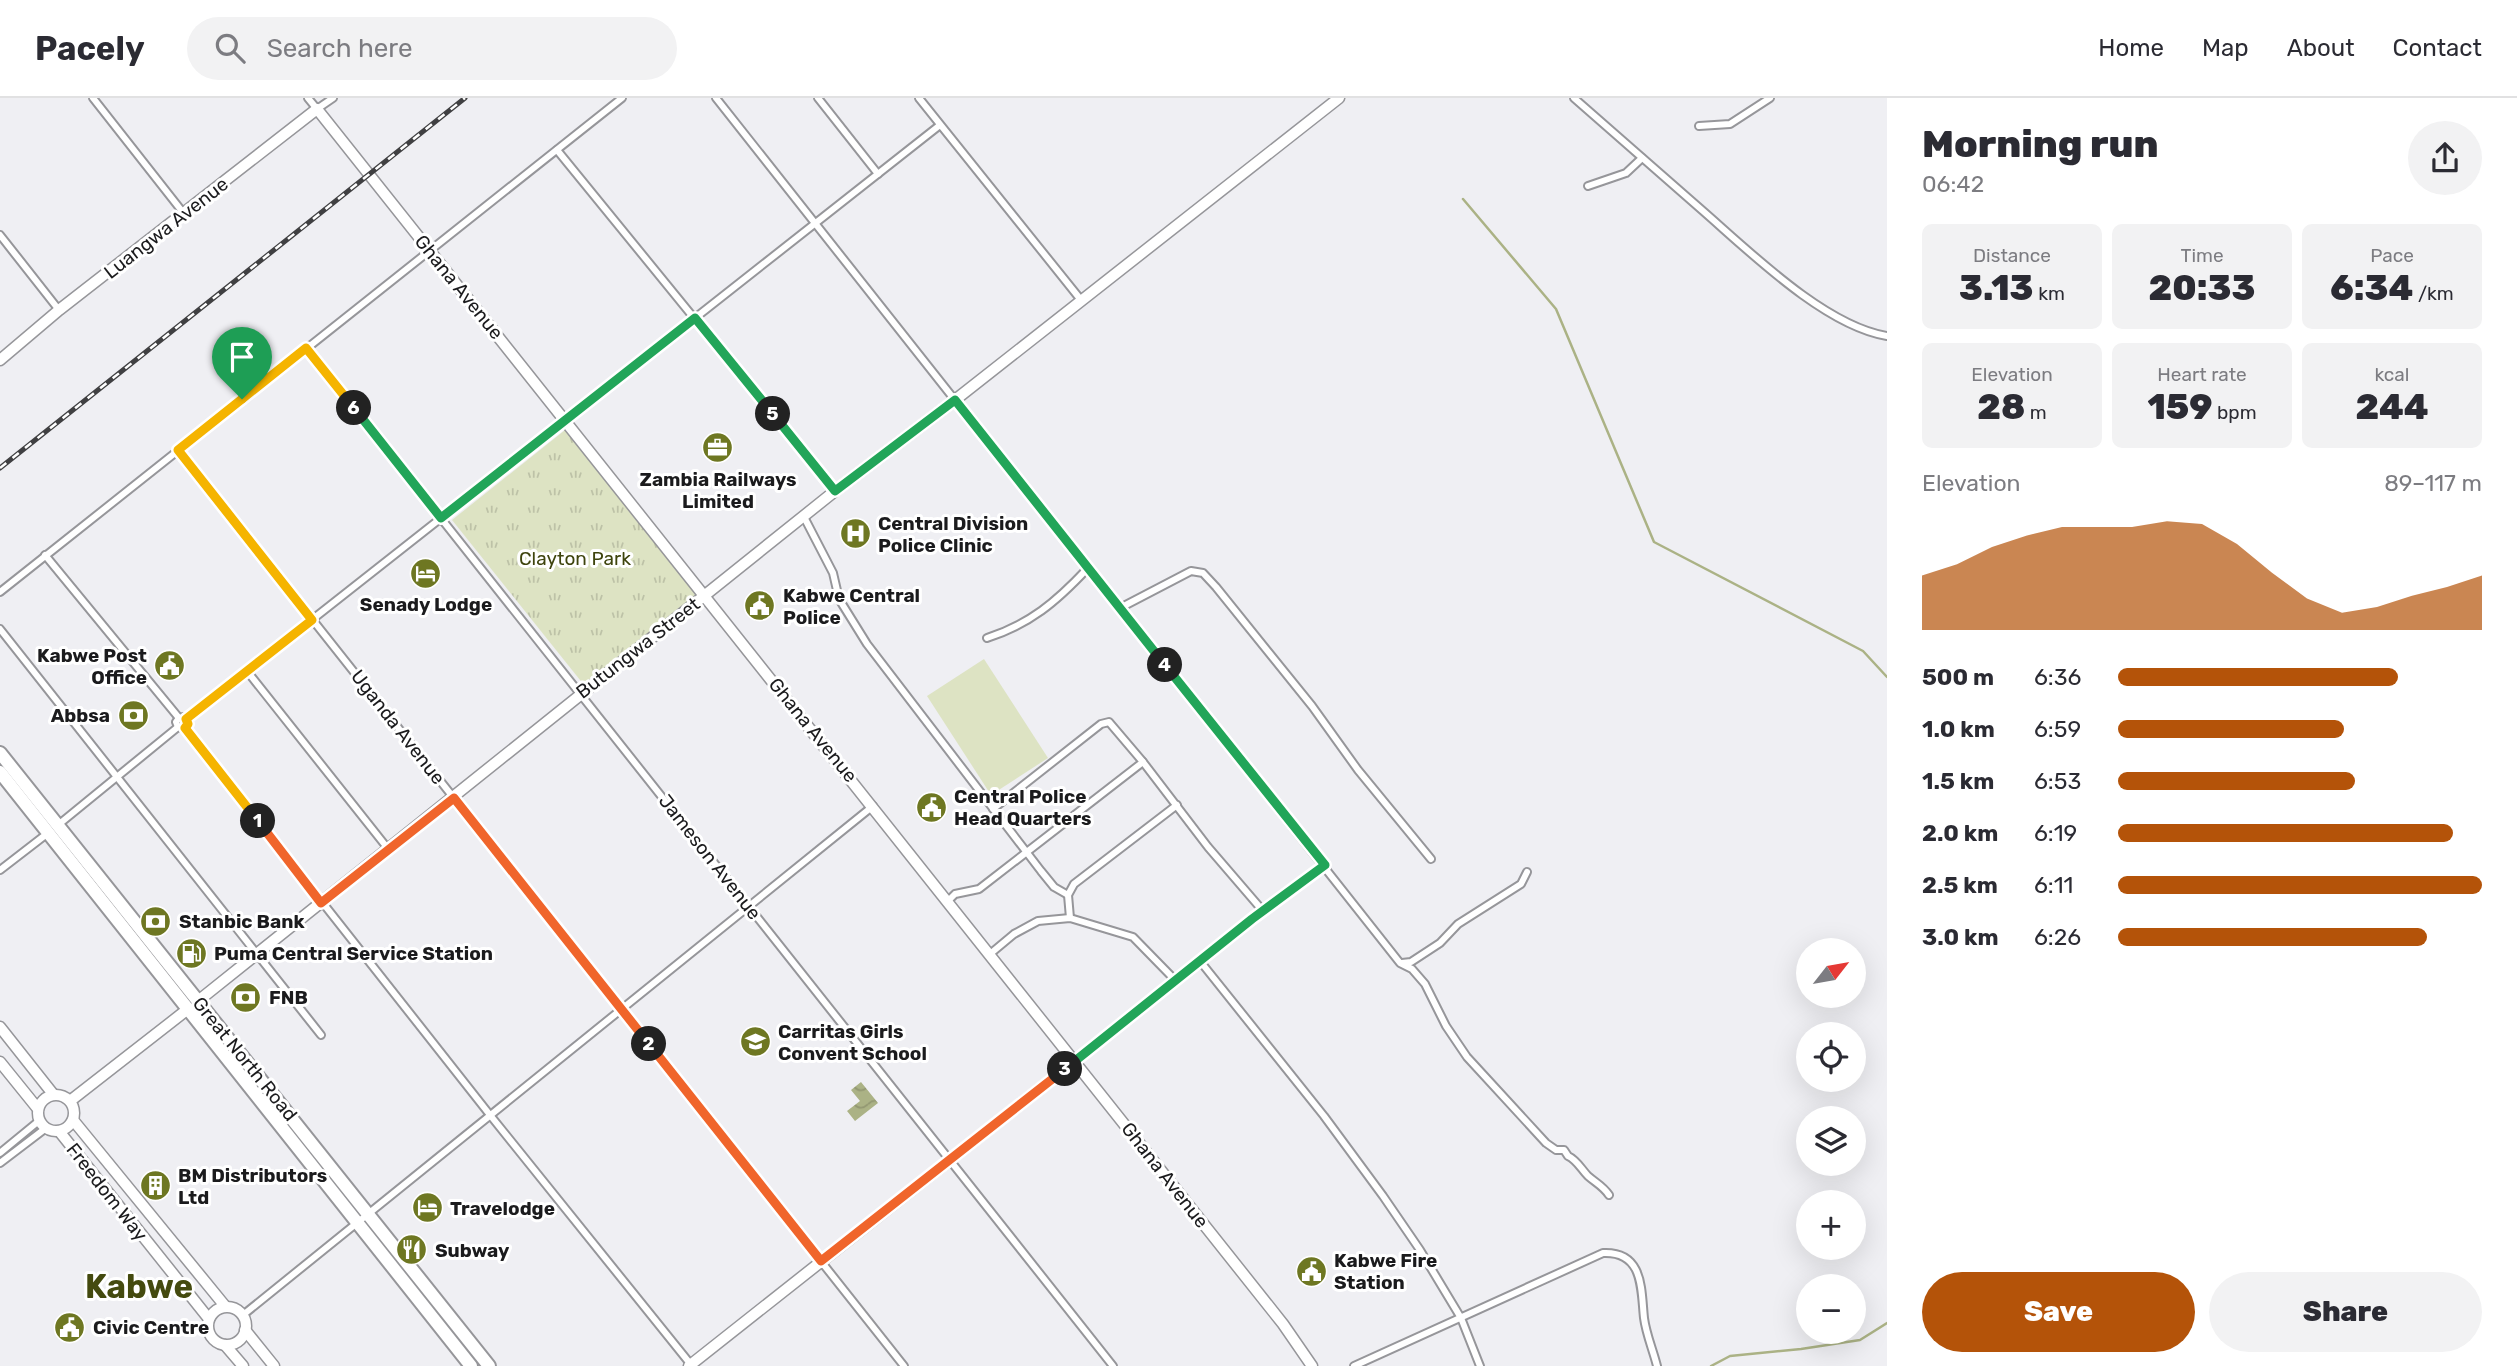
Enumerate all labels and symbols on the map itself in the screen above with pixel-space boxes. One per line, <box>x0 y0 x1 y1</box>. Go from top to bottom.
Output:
street label: Luangwa Avenue <box>99 172 233 284</box>
street label: Ghana Avenue <box>410 230 508 344</box>
pin <box>212 327 272 399</box>
pin: 6 <box>336 390 372 426</box>
pin: 5 <box>756 396 790 432</box>
office icon: Zambia Railways Limited <box>701 431 735 465</box>
place label: Zambia Railways Limited <box>640 468 796 513</box>
place label: Central Division Police Clinic <box>878 512 1028 557</box>
hospital icon: Central Division Police Clinic <box>838 517 872 551</box>
park label: Clayton Park <box>519 547 631 570</box>
hotel icon: Senady Lodge <box>409 556 443 590</box>
place label: Kabwe Central Police <box>783 584 920 629</box>
public building icon: Kabwe Central Police <box>743 589 777 623</box>
street label: Butungwa Street <box>571 592 705 704</box>
place label: Senady Lodge <box>360 593 492 616</box>
place label: Kabwe Post Office <box>37 644 147 689</box>
pin: 4 <box>1148 648 1182 682</box>
public building icon: Kabwe Post Office <box>153 649 187 683</box>
street label: Uganda Avenue <box>346 665 450 789</box>
street label: Ghana Avenue <box>764 673 862 787</box>
bank icon: Abbsa <box>116 698 150 732</box>
place label: Abbsa <box>51 704 110 727</box>
place label: Central Police Head Quarters <box>954 785 1092 830</box>
street label: Jameson Avenue <box>654 790 766 924</box>
public building icon: Central Police Head Quarters <box>914 790 948 824</box>
pin: 1 <box>240 804 276 838</box>
bank icon: Stanbic Bank <box>139 904 173 938</box>
place label: Stanbic Bank <box>179 910 305 933</box>
fuel station icon: Puma Central Service Station <box>174 936 208 970</box>
north arrow <box>1796 938 1866 1008</box>
place label: Puma Central Service Station <box>214 942 493 965</box>
bank icon: FNB <box>229 980 263 1014</box>
place label: FNB <box>269 986 308 1009</box>
street label: Great North Road <box>188 992 302 1126</box>
place label: Carritas Girls Convent School <box>778 1020 927 1065</box>
school or university icon: Carritas Girls Convent School <box>738 1025 772 1059</box>
pin: 2 <box>632 1026 666 1062</box>
pin: 3 <box>1048 1052 1082 1086</box>
street label: Ghana Avenue <box>1117 1118 1213 1232</box>
street label: Freedom Way <box>62 1138 152 1246</box>
place label: BM Distributors Ltd <box>178 1164 327 1209</box>
building icon: BM Distributors Ltd <box>138 1169 172 1203</box>
hotel icon: Travelodge <box>410 1191 444 1225</box>
place label: Travelodge <box>450 1197 555 1220</box>
restaurant icon: Subway <box>395 1233 429 1267</box>
place label: Subway <box>435 1239 510 1262</box>
place label: Kabwe Fire Station <box>1334 1249 1437 1294</box>
public building icon: Kabwe Fire Station <box>1294 1254 1328 1288</box>
district label: Kabwe <box>85 1267 193 1306</box>
public building icon: Civic Centre <box>53 1310 87 1344</box>
place label: Civic Centre <box>93 1316 209 1339</box>

